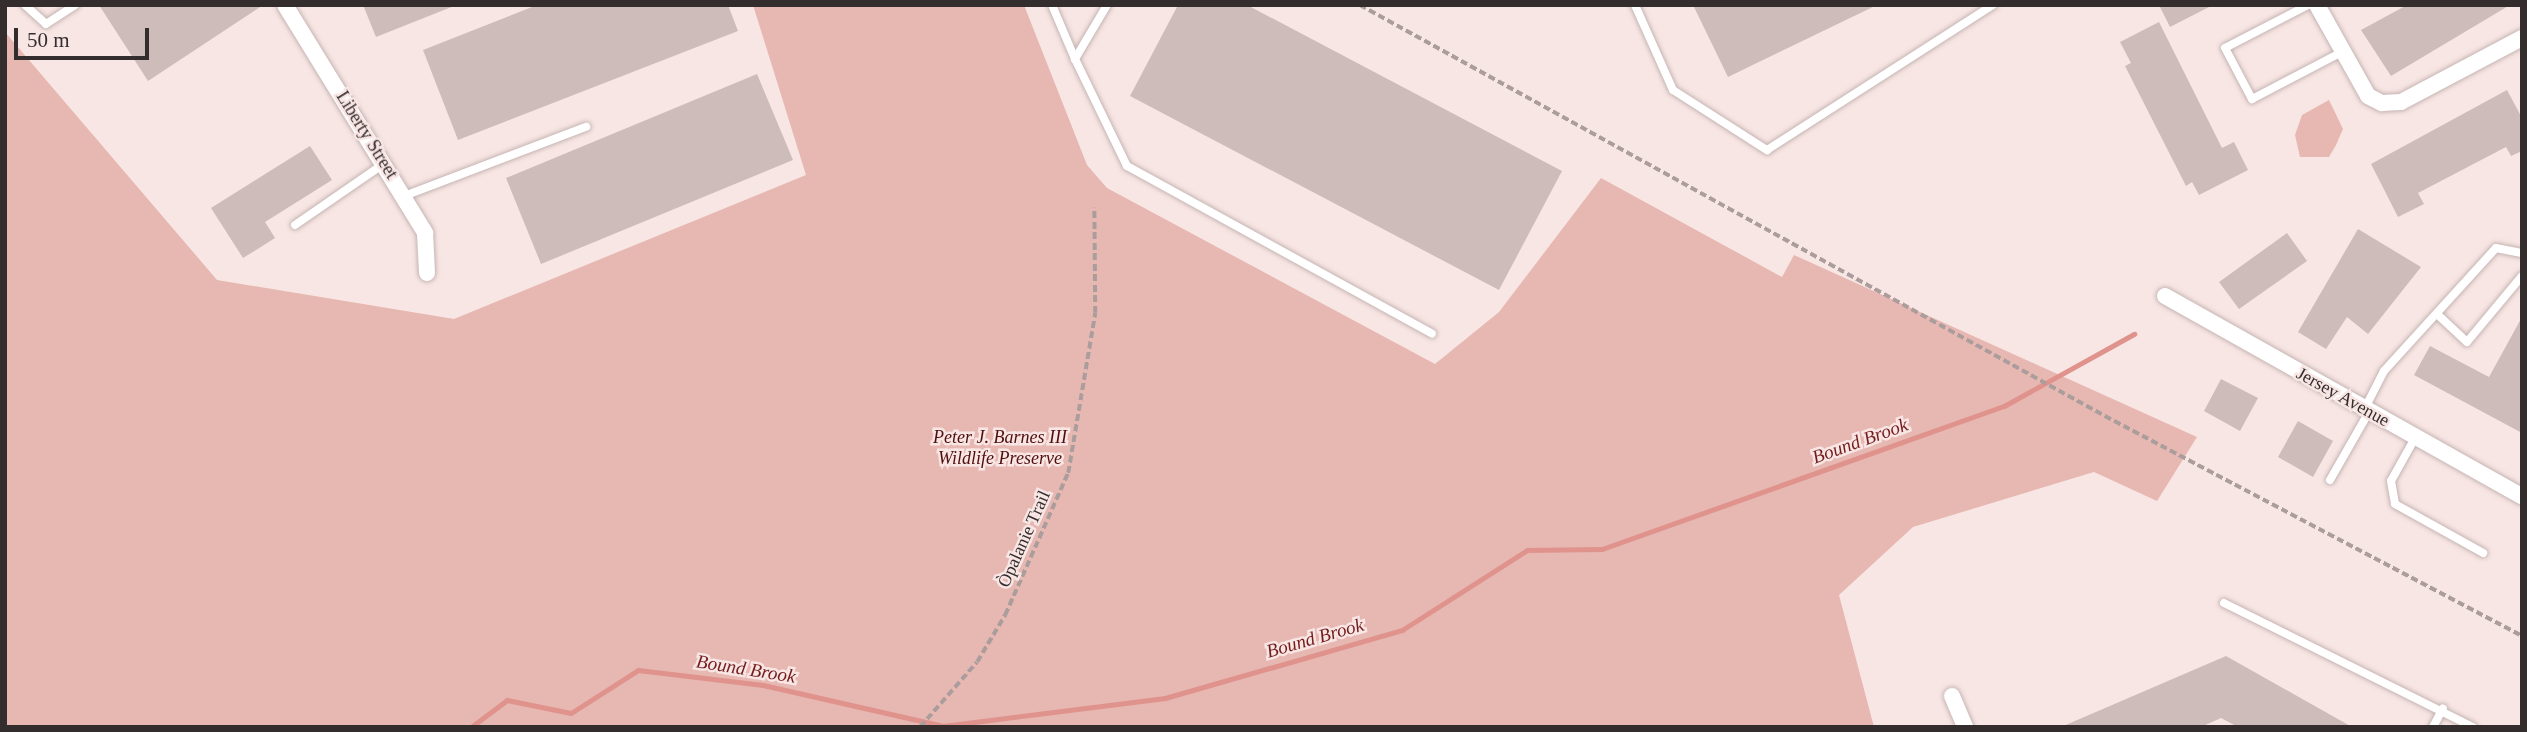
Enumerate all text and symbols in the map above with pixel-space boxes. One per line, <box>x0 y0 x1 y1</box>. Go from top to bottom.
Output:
scale bar <box>18 14 152 58</box>
text: 50 m <box>27 28 70 52</box>
street label: Liberty Street <box>331 87 403 183</box>
street label: Jersey Avenue <box>2292 362 2394 432</box>
water label: Bound Brook <box>1809 413 1911 469</box>
park label: Peter J. Barnes III Wildlife Preserve <box>933 427 1067 470</box>
street label: Òpalanie Trail <box>993 487 1055 591</box>
water label: Bound Brook <box>1264 613 1366 663</box>
water label: Bound Brook <box>695 650 797 688</box>

